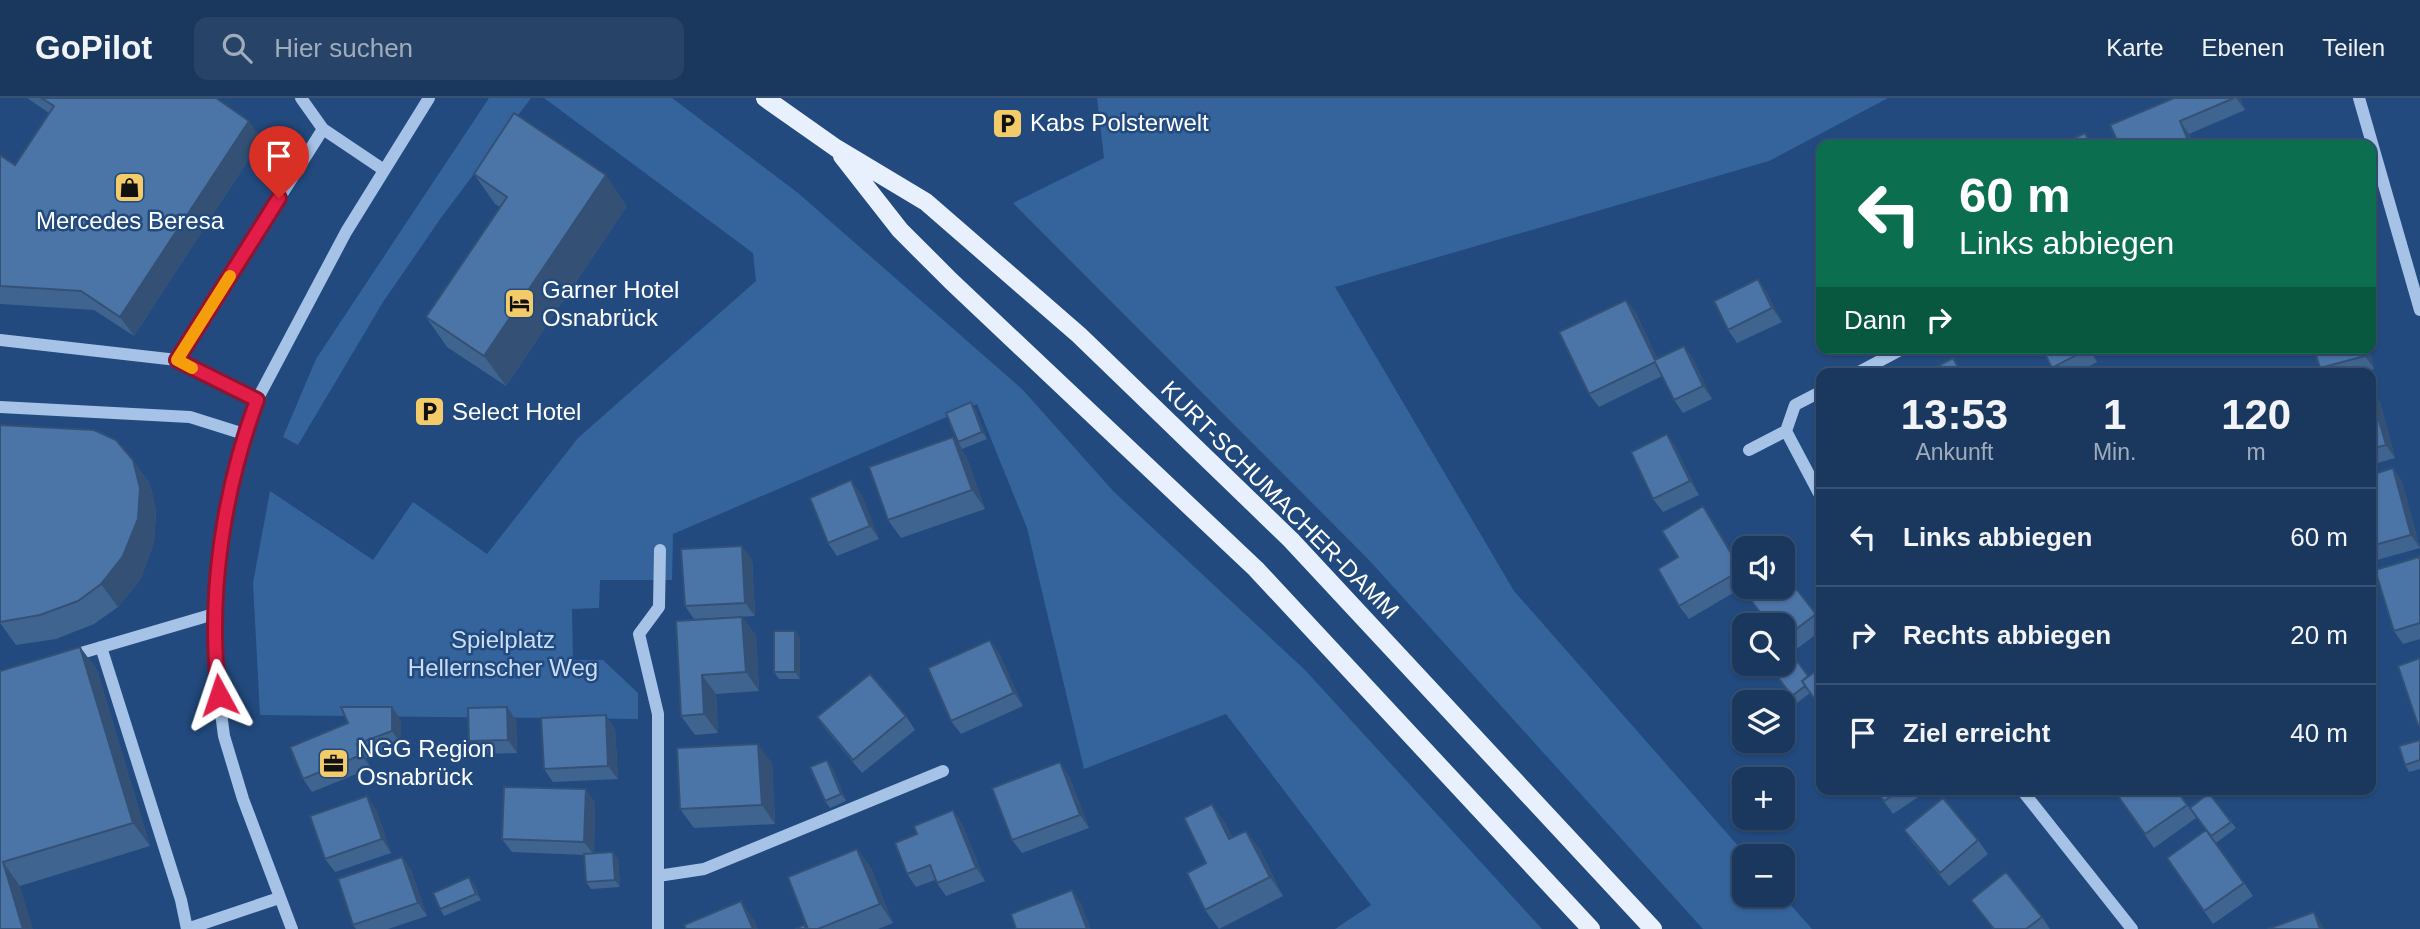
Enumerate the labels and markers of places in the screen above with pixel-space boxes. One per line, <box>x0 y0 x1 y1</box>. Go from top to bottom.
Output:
parking icon: Kabs Polsterwelt <box>990 106 1024 140</box>
place label: Kabs Polsterwelt <box>1030 109 1209 136</box>
pin <box>249 126 309 198</box>
shop icon: Mercedes Beresa <box>113 170 147 204</box>
place label: Mercedes Beresa <box>36 207 225 234</box>
place label: Garner Hotel Osnabrück <box>542 276 679 331</box>
hotel icon: Garner Hotel Osnabrück <box>502 287 536 321</box>
parking icon: Select Hotel <box>412 395 446 429</box>
place label: Select Hotel <box>452 398 581 425</box>
place label: NGG Region Osnabrück <box>357 735 494 790</box>
office icon: NGG Region Osnabrück <box>317 746 351 780</box>

